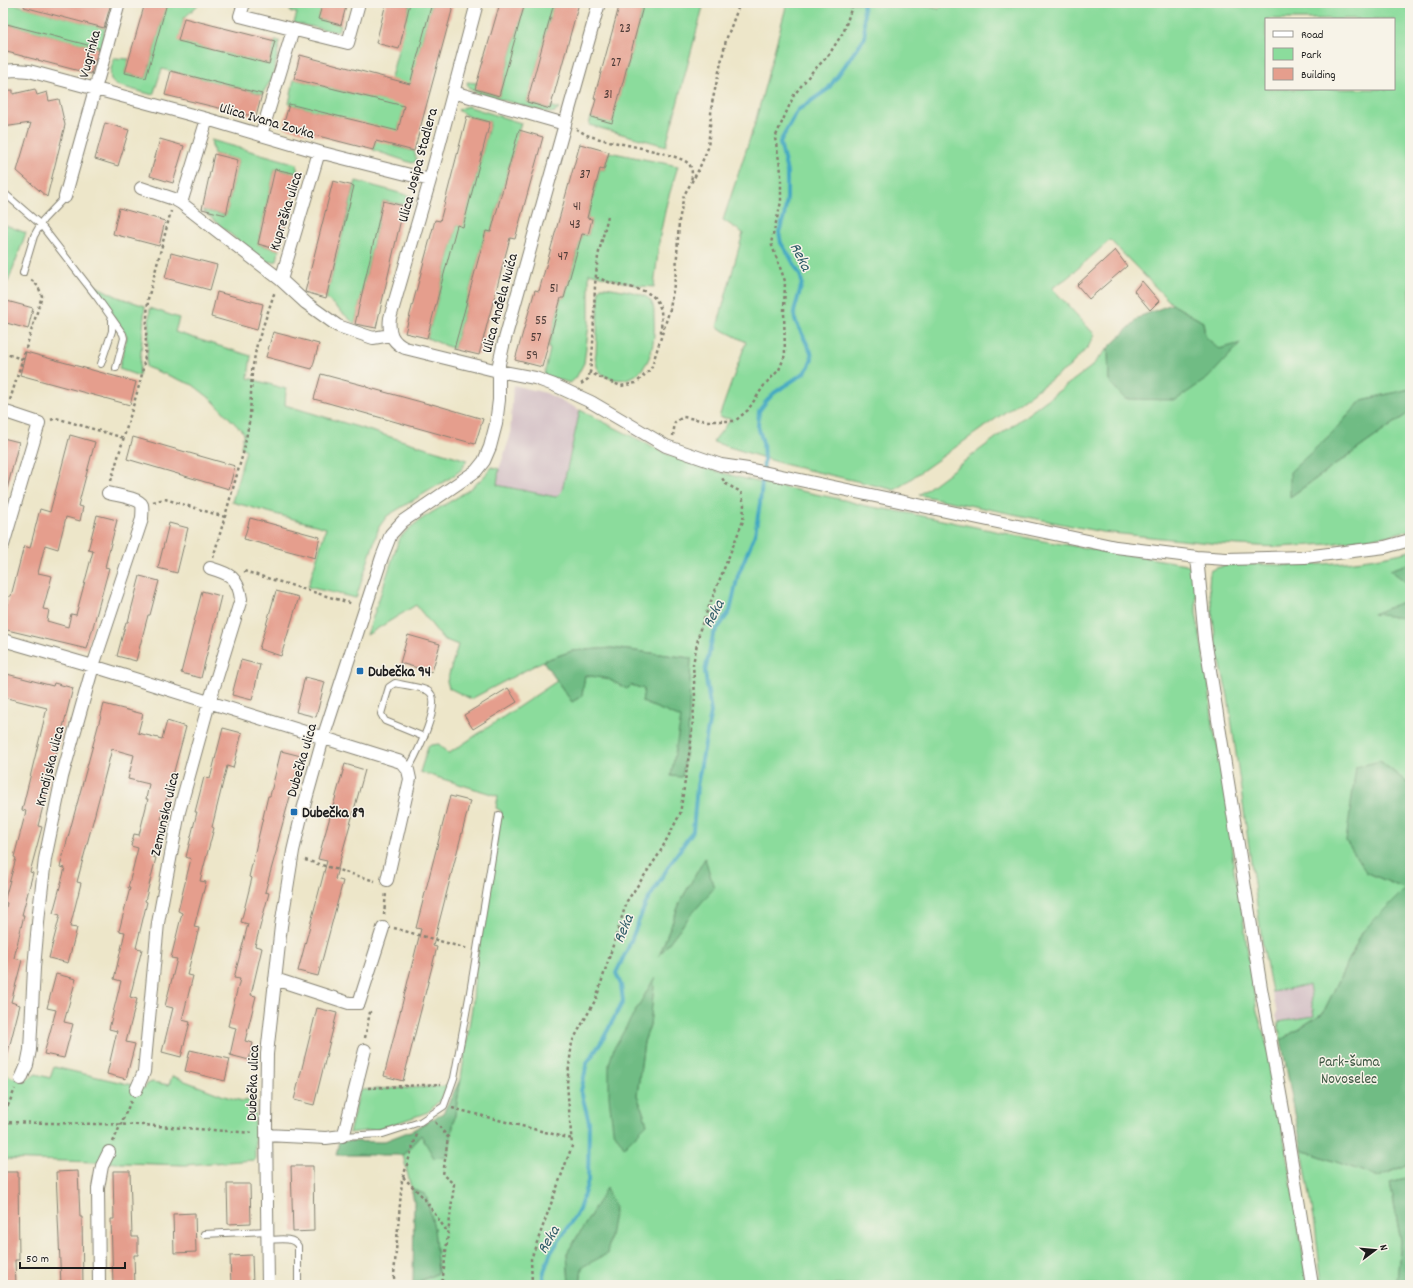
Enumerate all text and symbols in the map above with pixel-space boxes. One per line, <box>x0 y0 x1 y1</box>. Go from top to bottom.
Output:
legend <box>1265 18 1395 90</box>
house number: 23 <box>619 20 631 39</box>
street label: Vugrinka <box>74 27 108 81</box>
text: Road <box>1301 27 1323 44</box>
text: Park <box>1301 47 1322 64</box>
house number: 27 <box>611 54 621 73</box>
text: Building <box>1301 67 1336 84</box>
house number: 31 <box>604 86 612 105</box>
street label: Ulica Ivana Zovka <box>216 98 318 146</box>
street label: Ulica Josipa Stadlera <box>393 105 445 225</box>
house number: 37 <box>580 166 590 185</box>
street label: Kupreška ulica <box>264 169 310 254</box>
house number: 41 <box>573 198 581 217</box>
house number: 43 <box>569 216 581 235</box>
water label: Reka <box>783 239 817 277</box>
house number: 47 <box>558 248 568 267</box>
street label: Ulica Anđela Nuića <box>477 250 525 356</box>
house number: 51 <box>550 280 558 299</box>
house number: 55 <box>535 312 547 331</box>
house number: 57 <box>531 329 542 348</box>
house number: 59 <box>526 347 538 366</box>
water label: Reka <box>697 595 732 632</box>
place label: Dubečka 94 <box>368 662 431 684</box>
marker: Dubečka 94 <box>355 666 365 676</box>
street label: Dubečka ulica <box>282 720 324 800</box>
street label: Krndijska ulica <box>30 723 72 809</box>
street label: Zemunska ulica <box>146 769 187 859</box>
place label: Dubečka 89 <box>302 803 365 825</box>
marker: Dubečka 89 <box>289 807 299 817</box>
water label: Reka <box>608 910 641 947</box>
street label: Dubečka ulica <box>242 1044 266 1121</box>
park label: Park-šuma Novoselec <box>1319 1052 1380 1091</box>
water label: Reka <box>532 1221 567 1259</box>
north arrow <box>1355 1230 1395 1270</box>
text: N <box>1374 1243 1391 1253</box>
scale bar <box>20 1244 125 1270</box>
text: 50 m <box>26 1251 49 1268</box>

